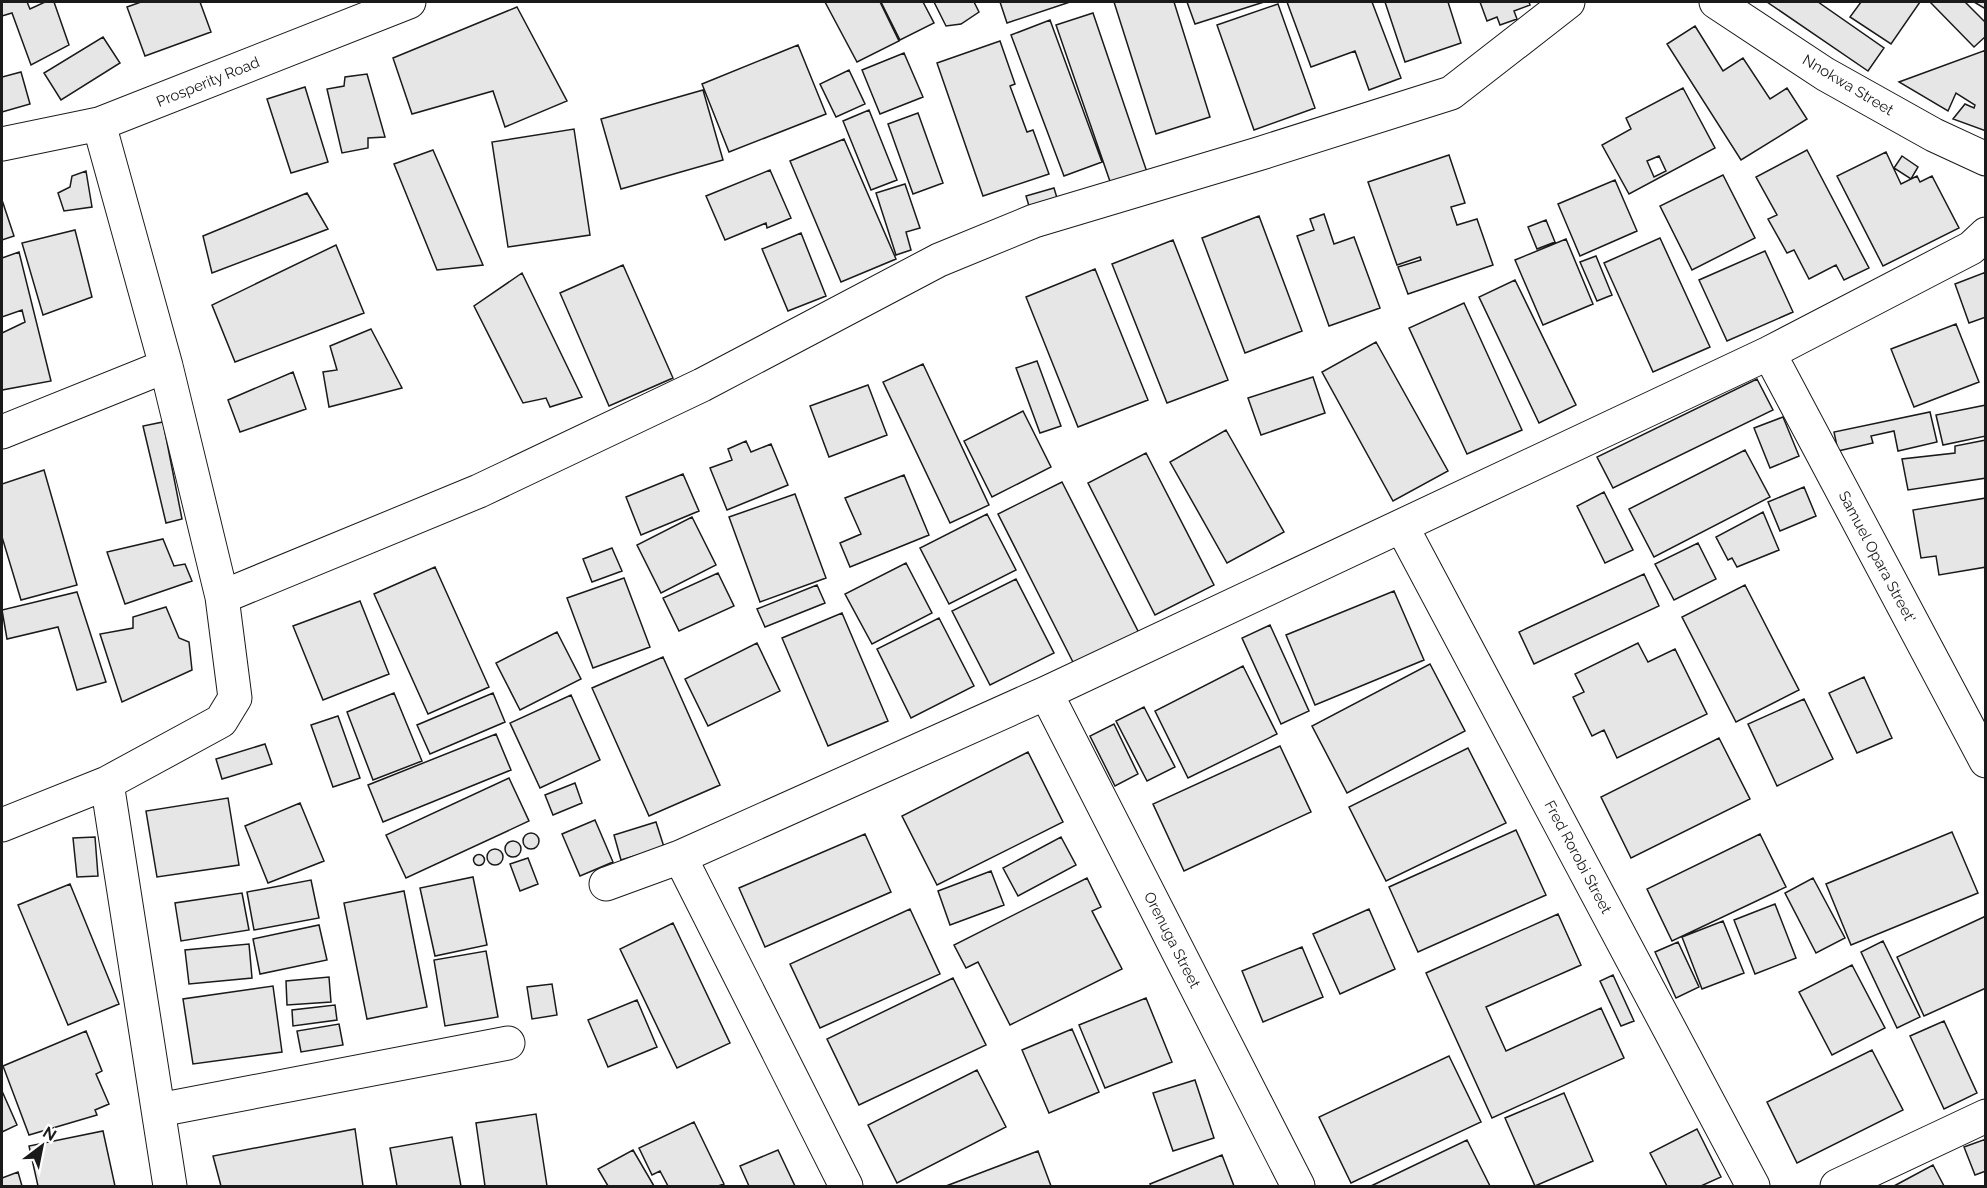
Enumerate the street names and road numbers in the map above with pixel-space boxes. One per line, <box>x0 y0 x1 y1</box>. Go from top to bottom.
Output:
street label: Nnokwa Street <box>1799 51 1897 119</box>
street label: Prosperity Road <box>154 53 262 111</box>
street label: Samuel Opara Street' <box>1835 488 1919 626</box>
street label: Fred Rorobi Street <box>1541 797 1615 917</box>
street label: Orenuga Street <box>1140 889 1204 991</box>

